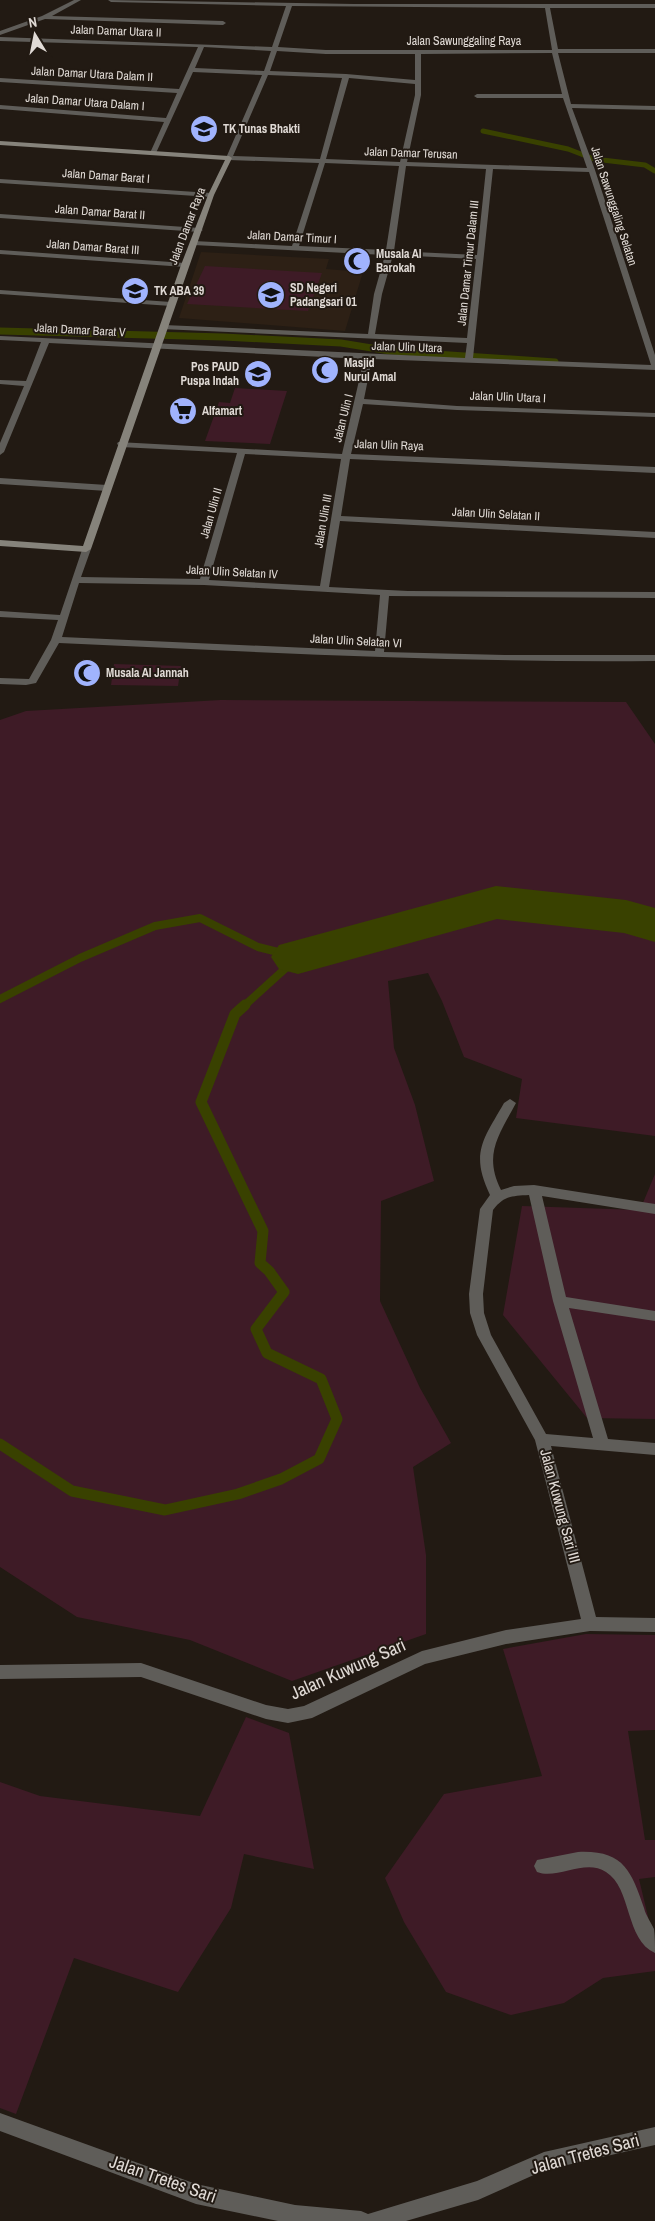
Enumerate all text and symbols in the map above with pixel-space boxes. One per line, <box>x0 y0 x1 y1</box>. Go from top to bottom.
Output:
north arrow <box>10 10 60 60</box>
text: N <box>27 13 38 32</box>
street label: Jalan Damar Utara II <box>70 21 162 41</box>
street label: Jalan Sawunggaling Raya <box>407 33 522 49</box>
street label: Jalan Damar Utara Dalam II <box>31 63 153 85</box>
street label: Jalan Damar Utara Dalam I <box>25 90 145 114</box>
school or university icon: TK Tunas Bhakti <box>189 114 219 144</box>
place label: TK Tunas Bhakti <box>223 121 300 137</box>
street label: Jalan Damar Terusan <box>364 143 458 163</box>
street label: Jalan Sawunggaling Selatan <box>587 144 641 268</box>
street label: Jalan Damar Barat I <box>62 165 150 187</box>
street label: Jalan Damar Raya <box>165 185 209 267</box>
street label: Jalan Damar Timur Dalam III <box>453 200 483 326</box>
street label: Jalan Damar Barat II <box>54 201 146 223</box>
street label: Jalan Damar Timur I <box>247 227 337 247</box>
street label: Jalan Damar Barat III <box>46 236 140 258</box>
mosque icon: Musala Al Barokah <box>342 246 372 276</box>
place label: Musala Al Barokah <box>376 246 422 276</box>
school or university icon: TK ABA 39 <box>120 276 150 306</box>
school or university icon: SD Negeri Padangsari 01 <box>256 280 286 310</box>
place label: SD Negeri Padangsari 01 <box>290 280 357 310</box>
place label: TK ABA 39 <box>154 283 205 299</box>
street label: Jalan Damar Barat V <box>34 320 126 340</box>
street label: Jalan Ulin Utara <box>371 338 443 356</box>
mosque icon: Masjid Nurul Amal <box>310 355 340 385</box>
place label: Masjid Nurul Amal <box>344 355 396 385</box>
place label: Pos PAUD Puspa Indah <box>180 359 239 389</box>
school or university icon: Pos PAUD Puspa Indah <box>243 359 273 389</box>
street label: Jalan Ulin Utara I <box>470 388 546 406</box>
street label: Jalan Ulin I <box>329 392 357 444</box>
supermarket icon: Alfamart <box>168 396 198 426</box>
place label: Alfamart <box>202 403 243 419</box>
street label: Jalan Ulin Raya <box>354 436 425 454</box>
street label: Jalan Ulin II <box>196 486 226 540</box>
street label: Jalan Ulin III <box>310 493 336 549</box>
street label: Jalan Ulin Selatan II <box>452 504 540 524</box>
street label: Jalan Ulin Selatan IV <box>186 562 279 582</box>
street label: Jalan Ulin Selatan VI <box>310 631 402 651</box>
mosque icon: Musala Al Jannah <box>72 658 102 688</box>
place label: Musala Al Jannah <box>106 665 189 681</box>
street label: Jalan Kuwung Sari III <box>535 1447 586 1565</box>
street label: Jalan Kuwung Sari <box>286 1632 409 1705</box>
street label: Jalan Tretes Sari <box>528 2127 642 2180</box>
street label: Jalan Tretes Sari <box>106 2149 220 2209</box>

